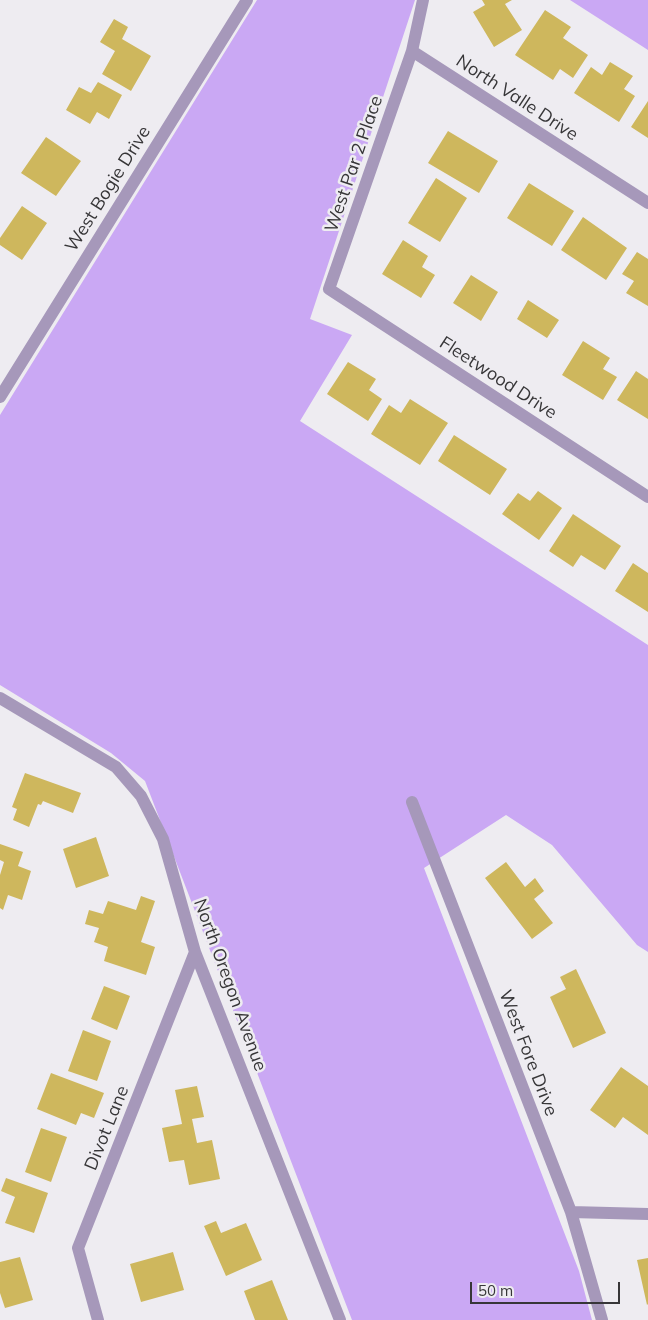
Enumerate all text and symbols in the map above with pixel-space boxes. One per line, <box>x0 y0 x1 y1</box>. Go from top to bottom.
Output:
street label: North Valle Drive <box>452 51 582 145</box>
street label: West Par 2 Place <box>321 93 387 235</box>
street label: West Bogie Drive <box>61 122 155 256</box>
street label: Fleetwood Drive <box>435 332 561 424</box>
street label: North Oregon Avenue <box>189 896 271 1074</box>
street label: West Fore Drive <box>494 987 562 1119</box>
street label: Divot Lane <box>80 1083 134 1173</box>
scale bar <box>473 1272 623 1304</box>
text: 50 m <box>478 1281 513 1300</box>

